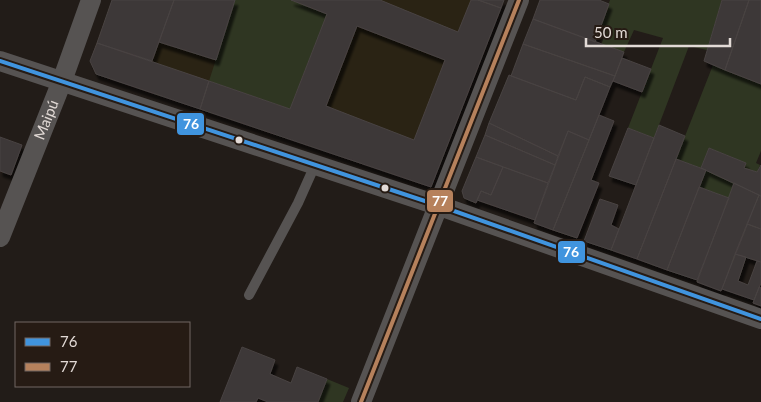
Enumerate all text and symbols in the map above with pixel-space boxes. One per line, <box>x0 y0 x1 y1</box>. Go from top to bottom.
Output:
scale bar <box>586 15 730 47</box>
text: 50 m <box>594 23 628 41</box>
street label: Maipú <box>30 97 62 142</box>
line badge: 76 <box>176 112 205 136</box>
text: 76 <box>183 115 199 132</box>
unlabelled marker <box>234 135 244 145</box>
unlabelled marker <box>380 183 390 193</box>
line badge: 77 <box>426 189 454 213</box>
text: 77 <box>432 192 448 209</box>
line badge: 76 <box>557 240 586 264</box>
text: 76 <box>563 243 579 260</box>
legend <box>15 322 190 387</box>
text: 76 <box>60 332 78 350</box>
text: 77 <box>60 357 78 375</box>

